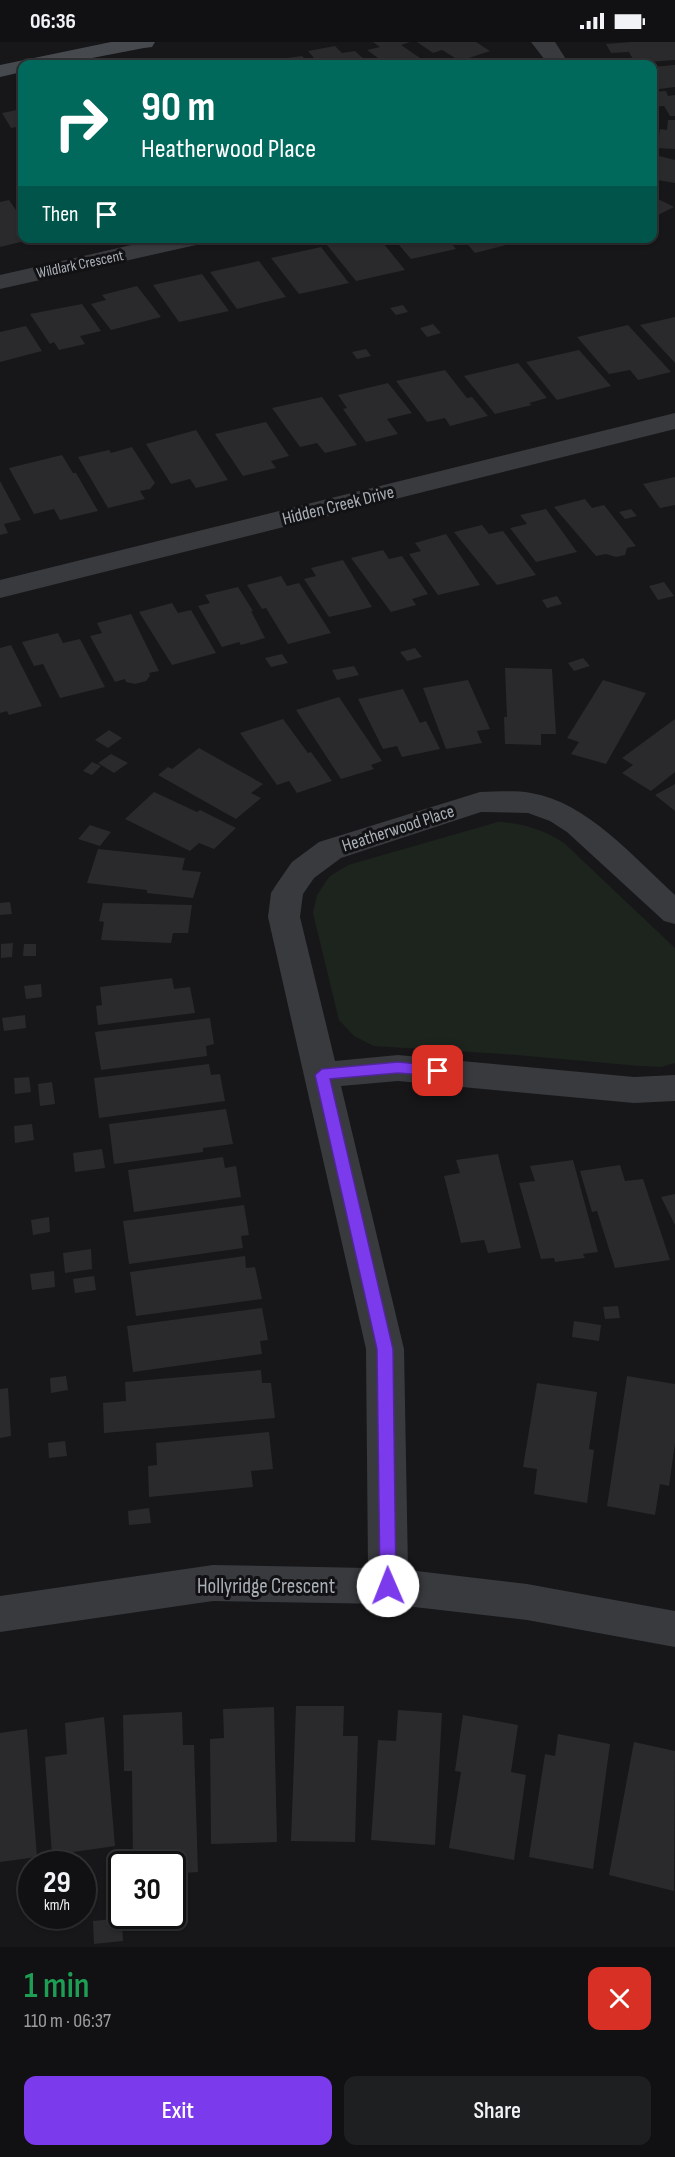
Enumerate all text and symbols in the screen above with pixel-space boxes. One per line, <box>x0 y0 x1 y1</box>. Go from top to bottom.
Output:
text: 06:36 <box>30 8 76 35</box>
text: 90 m <box>141 82 215 133</box>
icon: right <box>42 84 120 162</box>
text: Heatherwood Place <box>141 133 316 165</box>
icon: arrive <box>90 198 123 231</box>
text: Then <box>42 201 78 228</box>
street label: Wildlark Crescent <box>35 246 126 283</box>
street label: Hidden Creek Drive <box>280 481 396 530</box>
street label: Heatherwood Place <box>339 800 457 857</box>
pin <box>412 1045 463 1096</box>
icon: arrive <box>421 1054 454 1087</box>
position arrow <box>356 1554 420 1618</box>
street label: Hollyridge Crescent <box>197 1574 335 1599</box>
speed limit sign: 30 <box>108 1851 186 1929</box>
text: 29 <box>43 1865 71 1901</box>
text: km/h <box>44 1896 70 1915</box>
text: 1 min <box>24 1965 89 2008</box>
button: close <box>588 1967 651 2030</box>
text: 110 m · 06:37 <box>24 2009 111 2033</box>
button: Exit <box>24 2076 332 2145</box>
button: Share <box>344 2076 651 2145</box>

